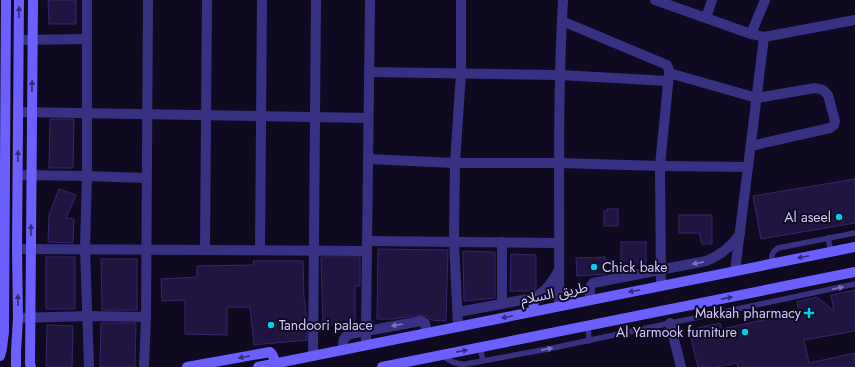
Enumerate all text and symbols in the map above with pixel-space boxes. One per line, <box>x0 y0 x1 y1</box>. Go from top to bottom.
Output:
one-way arrow <box>16 5 22 18</box>
one-way arrow <box>29 79 35 92</box>
one-way arrow <box>15 149 21 162</box>
place label: Al aseel <box>784 207 831 227</box>
marker: Al aseel <box>834 212 844 222</box>
one-way arrow <box>28 223 34 236</box>
one-way arrow <box>797 254 809 260</box>
place label: Chick bake <box>602 257 668 277</box>
one-way arrow <box>692 260 704 266</box>
marker: Chick bake <box>589 262 599 272</box>
street label: طريق السلام <box>519 277 590 310</box>
one-way arrow <box>832 284 844 290</box>
one-way arrow <box>628 289 641 295</box>
one-way arrow <box>15 293 21 306</box>
one-way arrow <box>720 295 733 301</box>
place label: Makkah pharmacy <box>695 303 802 323</box>
marker: Makkah pharmacy <box>804 308 814 318</box>
one-way arrow <box>501 314 513 320</box>
place label: Tandoori palace <box>279 315 373 335</box>
marker: Tandoori palace <box>266 320 276 330</box>
place label: Al Yarmook furniture <box>616 322 737 342</box>
one-way arrow <box>391 323 403 329</box>
marker: Al Yarmook furniture <box>740 327 750 337</box>
one-way arrow <box>540 346 553 352</box>
one-way arrow <box>456 348 468 354</box>
one-way arrow <box>238 354 250 360</box>

